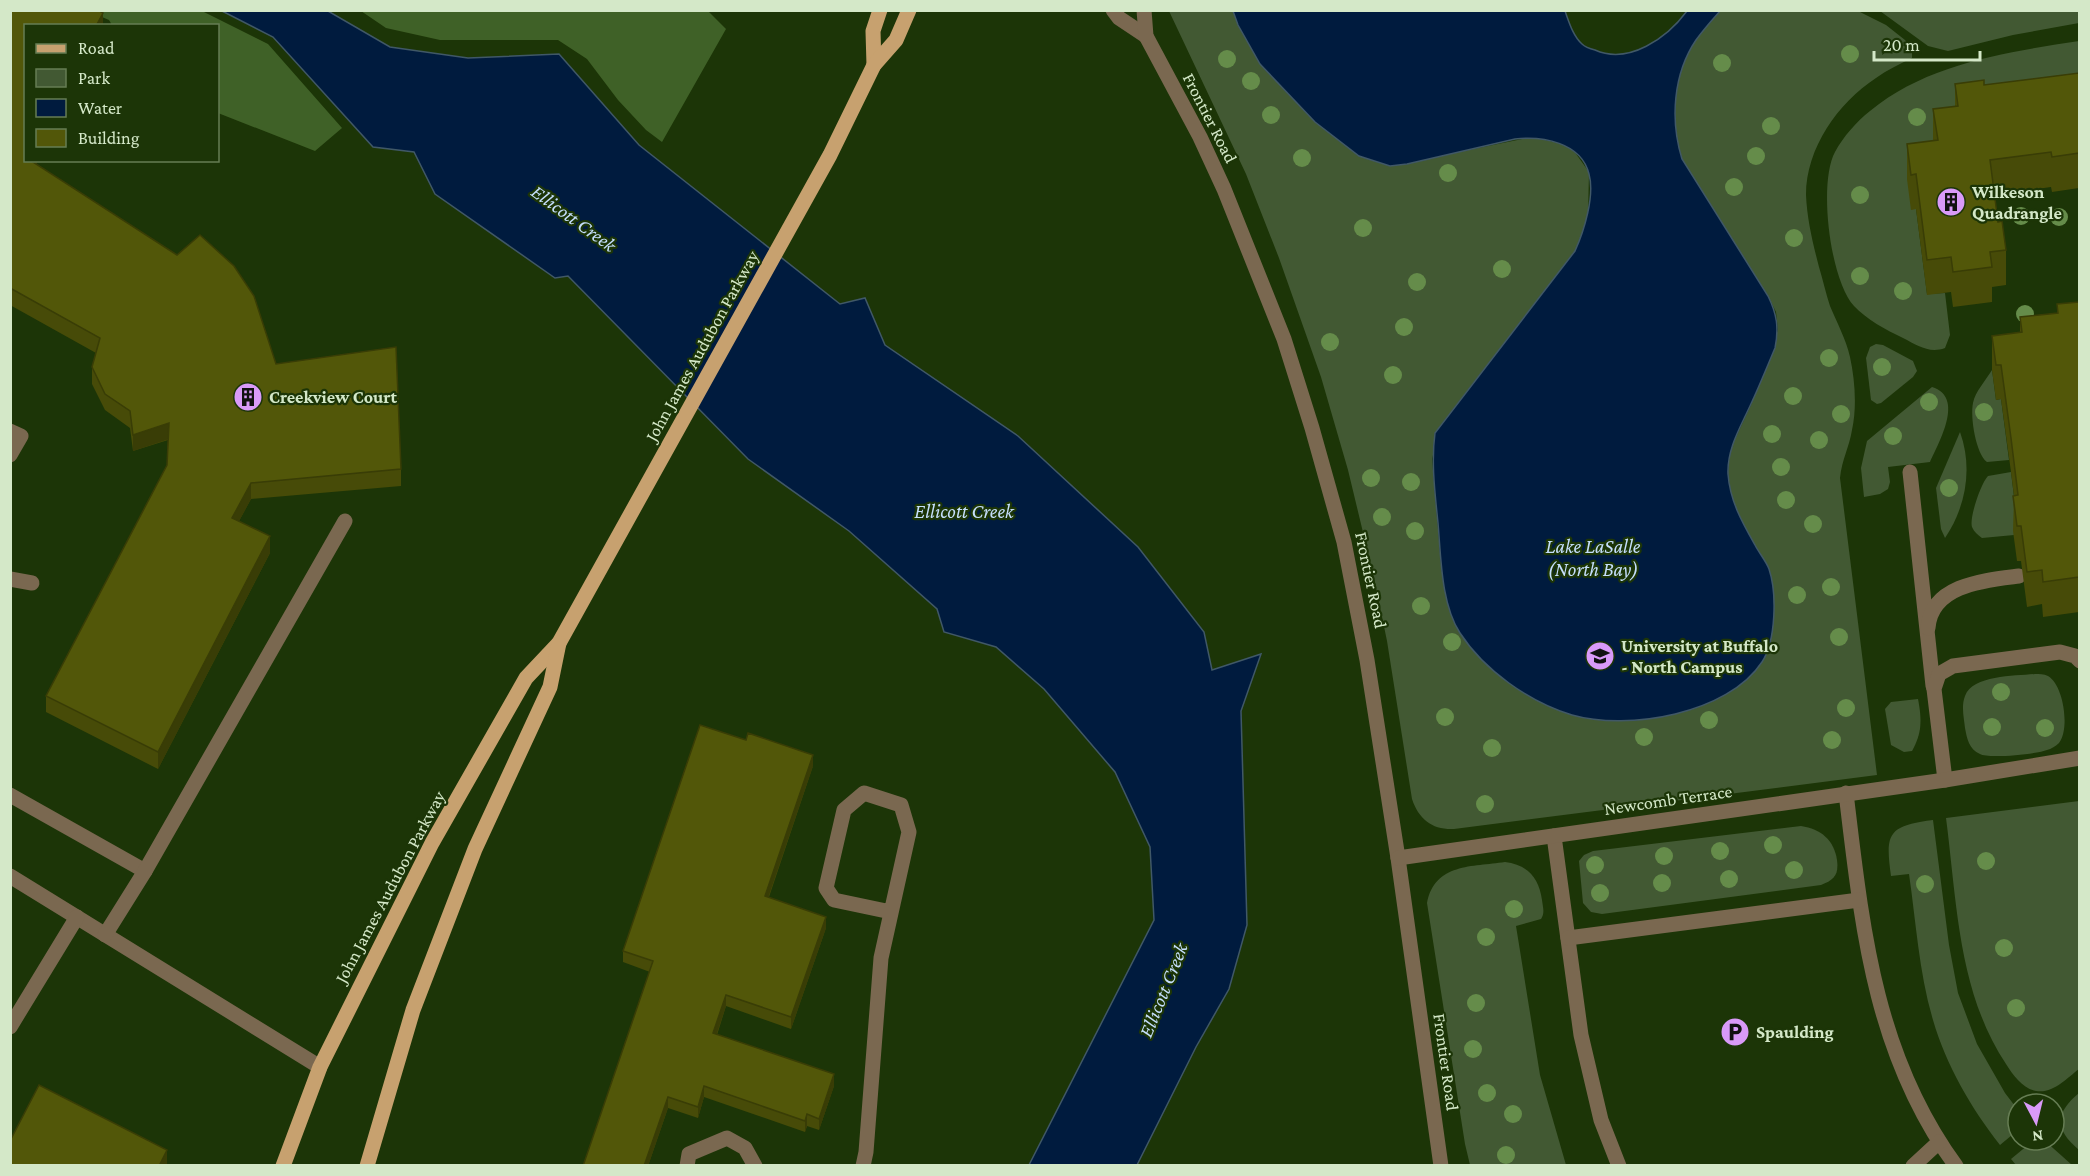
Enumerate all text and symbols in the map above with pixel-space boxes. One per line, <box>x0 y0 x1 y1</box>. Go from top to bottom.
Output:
legend <box>24 24 219 162</box>
scale bar <box>1874 24 1980 62</box>
text: 20 m <box>1883 35 1920 55</box>
text: Road <box>78 38 115 58</box>
text: Park <box>78 68 110 88</box>
street label: Frontier Road <box>1179 70 1241 167</box>
text: Water <box>78 98 123 118</box>
text: Building <box>78 128 140 148</box>
water label: Ellicott Creek <box>527 180 622 257</box>
place label: Wilkeson Quadrangle <box>1971 182 2062 223</box>
building icon: Wilkeson Quadrangle <box>1935 186 1967 218</box>
street label: John James Audubon Parkway <box>640 247 763 446</box>
building icon: Creekview Court <box>232 381 264 413</box>
place label: Creekview Court <box>269 387 397 407</box>
water label: Ellicott Creek <box>914 500 1015 522</box>
street label: Frontier Road <box>1351 530 1391 631</box>
water label: Lake LaSalle (North Bay) <box>1546 535 1641 581</box>
place label: University at Buffalo - North Campus <box>1621 636 1778 677</box>
school or university icon: University at Buffalo - North Campus <box>1584 640 1616 672</box>
street label: Newcomb Terrace <box>1603 781 1733 819</box>
street label: John James Audubon Parkway <box>330 787 450 988</box>
water label: Ellicott Creek <box>1134 939 1192 1040</box>
street label: Frontier Road <box>1429 1012 1463 1113</box>
parking icon: Spaulding <box>1719 1016 1751 1048</box>
place label: Spaulding <box>1756 1022 1834 1042</box>
north arrow <box>2006 1092 2066 1152</box>
text: N <box>2031 1127 2044 1146</box>

